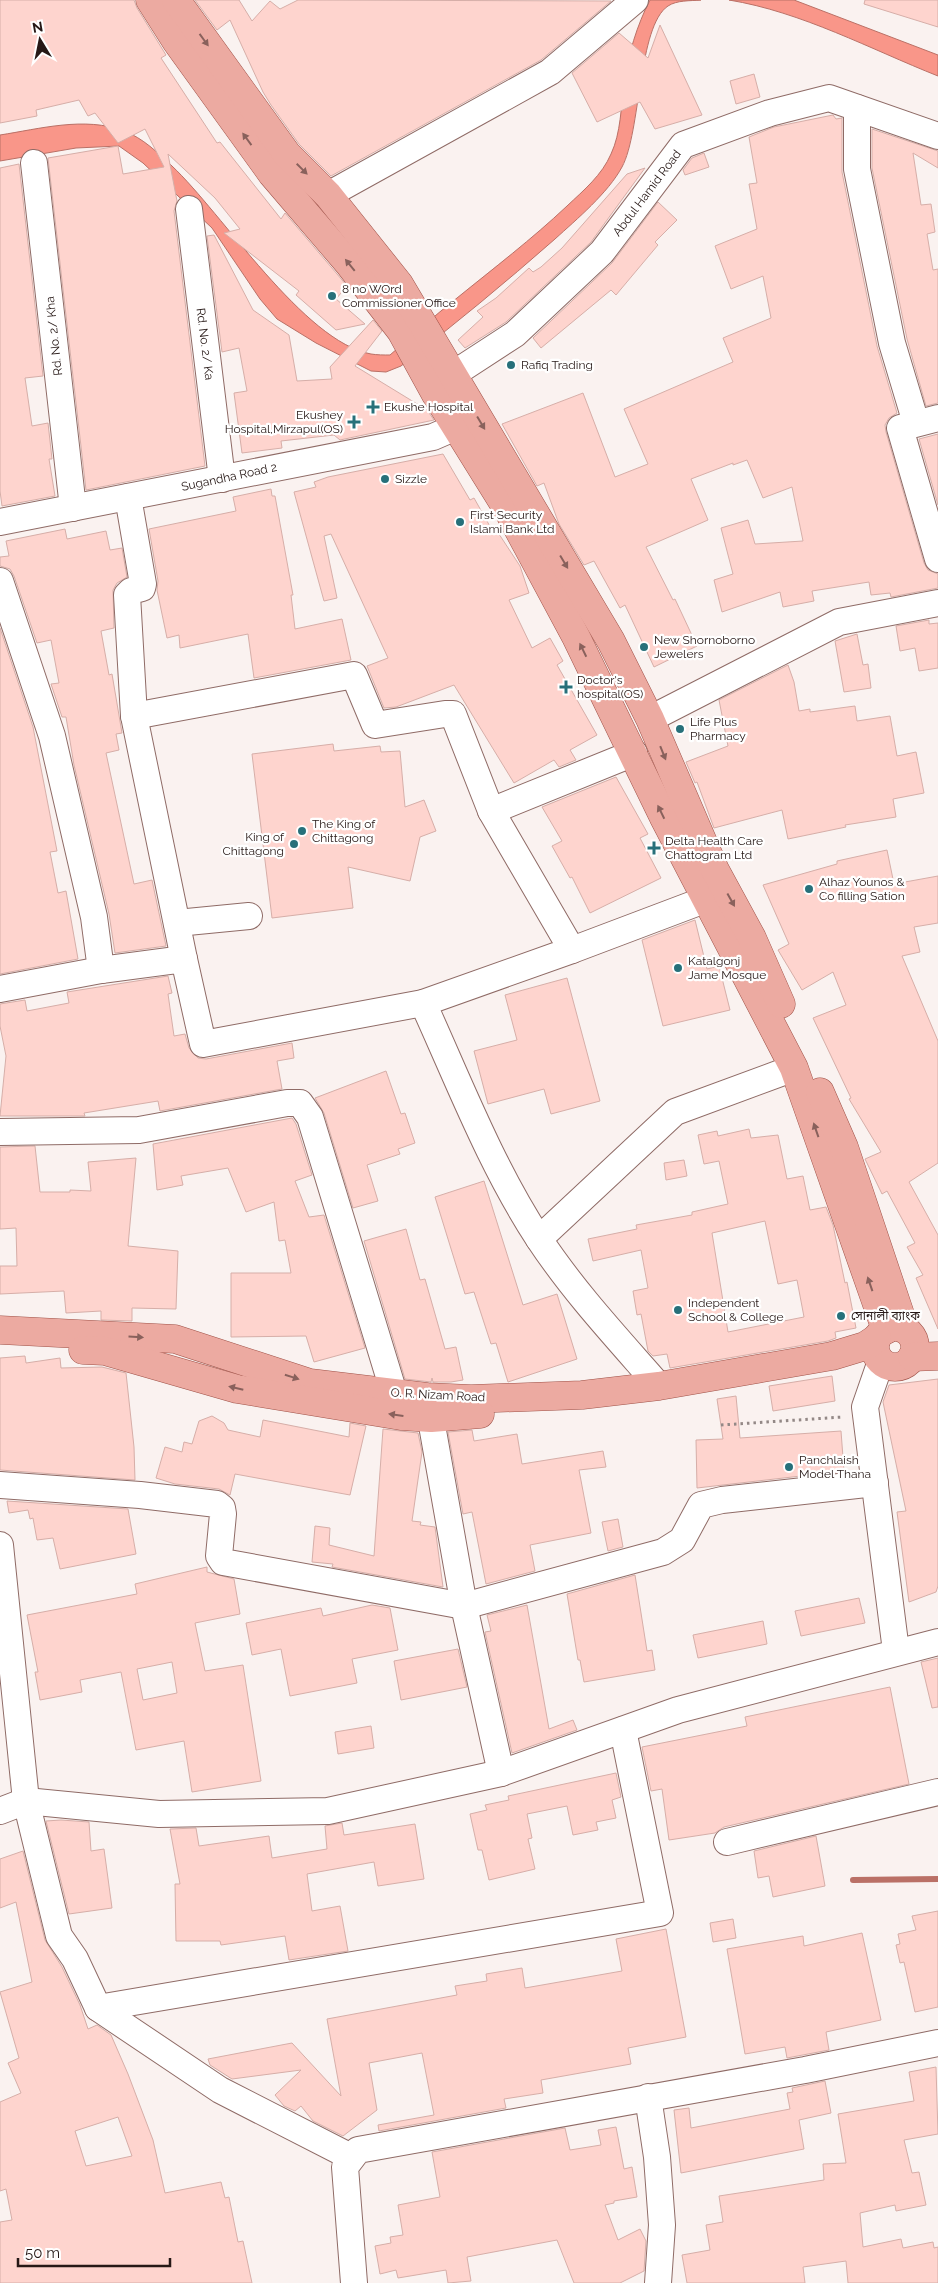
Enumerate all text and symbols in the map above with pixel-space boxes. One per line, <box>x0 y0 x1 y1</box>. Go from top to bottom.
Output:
north arrow <box>15 15 65 65</box>
text: N <box>31 18 44 36</box>
one-way arrow <box>199 33 209 47</box>
one-way arrow <box>242 132 252 146</box>
street label: Abdul Hamid Road <box>610 147 684 239</box>
one-way arrow <box>296 163 308 175</box>
one-way arrow <box>344 258 355 271</box>
place label: 8 no WOrd Commissioner Office <box>342 282 456 310</box>
marker: 8 no WOrd Commissioner Office <box>326 290 338 302</box>
street label: Rd. No. 2/ Kha <box>43 296 65 376</box>
street label: Rd. No. 2/ Ka <box>194 307 216 381</box>
place label: Rafiq Trading <box>521 358 593 372</box>
marker: Rafiq Trading <box>505 359 517 371</box>
marker: Ekushe Hospital <box>366 400 380 414</box>
place label: Ekushe Hospital <box>384 400 474 414</box>
place label: Ekushey Hospital,Mirzapul(OS) <box>225 408 343 436</box>
marker: Ekushey Hospital,Mirzapul(OS) <box>347 415 361 429</box>
one-way arrow <box>476 416 486 429</box>
street label: Sugandha Road 2 <box>180 460 278 494</box>
place label: Sizzle <box>395 472 427 486</box>
marker: Sizzle <box>379 473 391 485</box>
place label: First Security Islami Bank Ltd <box>470 508 554 536</box>
marker: First Security Islami Bank Ltd <box>454 516 466 528</box>
one-way arrow <box>559 556 568 569</box>
place label: New Shornoborno Jewelers <box>654 633 755 661</box>
marker: New Shornoborno Jewelers <box>638 641 650 653</box>
one-way arrow <box>579 642 587 657</box>
place label: Doctor's hospital(OS) <box>577 673 643 701</box>
marker: Doctor's hospital(OS) <box>559 680 573 694</box>
place label: Life Plus Pharmacy <box>690 715 746 743</box>
marker: Life Plus Pharmacy <box>674 723 686 735</box>
one-way arrow <box>659 746 667 761</box>
one-way arrow <box>657 804 665 819</box>
place label: The King of Chittagong <box>312 817 376 845</box>
marker: The King of Chittagong <box>296 825 308 837</box>
place label: King of Chittagong <box>223 830 285 858</box>
place label: Delta Health Care Chattogram Ltd <box>665 834 763 862</box>
marker: King of Chittagong <box>288 838 300 850</box>
marker: Delta Health Care Chattogram Ltd <box>647 841 661 855</box>
place label: Alhaz Younos & Co filling Sation <box>819 875 905 903</box>
marker: Alhaz Younos & Co filling Sation <box>803 883 815 895</box>
one-way arrow <box>727 893 735 907</box>
place label: Katalgonj Jame Mosque <box>688 954 766 982</box>
marker: Katalgonj Jame Mosque <box>672 962 684 974</box>
one-way arrow <box>812 1123 819 1138</box>
one-way arrow <box>865 1276 873 1291</box>
place label: Independent School & College <box>688 1296 784 1324</box>
marker: Independent School & College <box>672 1304 684 1316</box>
place label: সোনালী ব্যাংক <box>851 1308 920 1323</box>
marker: সোনালী ব্যাংক <box>835 1310 847 1322</box>
one-way arrow <box>128 1334 144 1342</box>
one-way arrow <box>285 1374 300 1382</box>
one-way arrow <box>228 1384 243 1392</box>
street label: O. R. Nizam Road <box>390 1386 486 1404</box>
one-way arrow <box>387 1411 403 1419</box>
place label: Panchlaish Model Thana <box>799 1453 871 1481</box>
marker: Panchlaish Model Thana <box>783 1461 795 1473</box>
scale bar <box>18 2236 170 2268</box>
text: 50 m <box>25 2244 60 2262</box>

